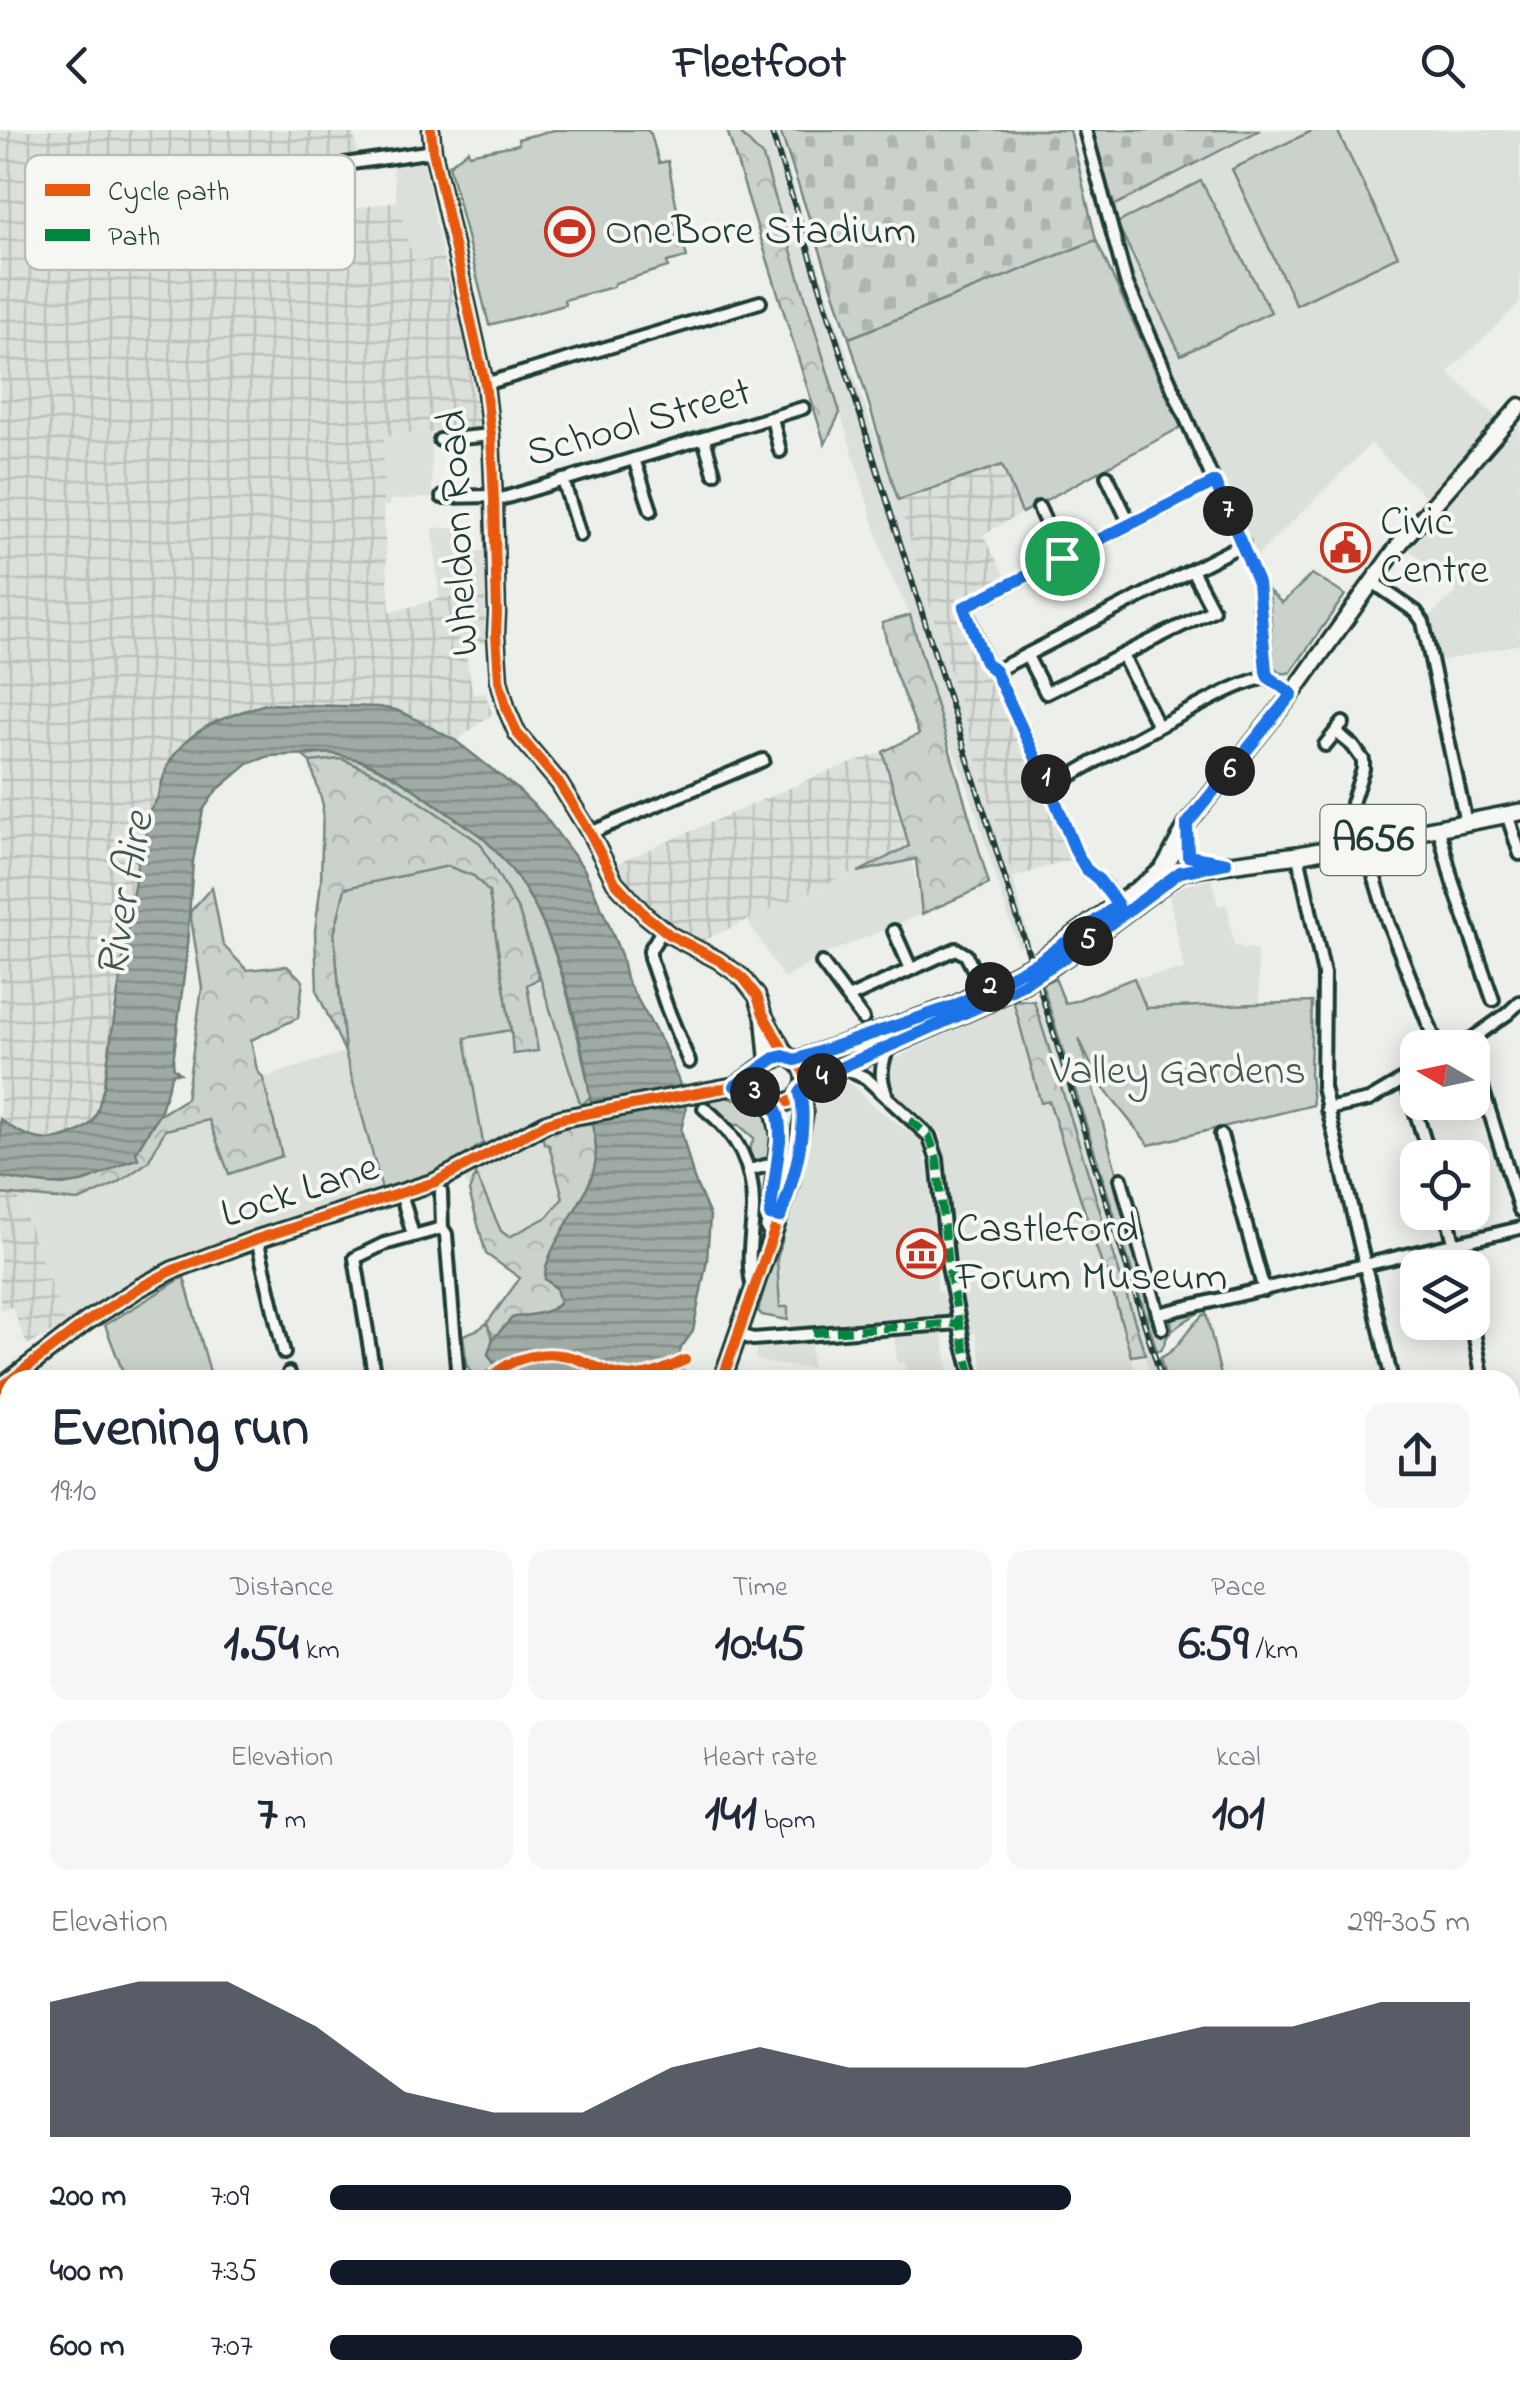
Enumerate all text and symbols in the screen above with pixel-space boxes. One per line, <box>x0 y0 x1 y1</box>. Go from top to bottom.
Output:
text: Fleetfoot <box>674 32 846 98</box>
icon: back <box>50 38 105 93</box>
icon: search <box>1415 38 1470 93</box>
legend <box>25 155 355 270</box>
text: Cycle path <box>108 173 230 214</box>
place label: OneBore Stadium <box>605 202 916 263</box>
sports icon: OneBore Stadium <box>544 206 596 258</box>
text: Path <box>108 218 160 259</box>
street label: School Street <box>519 363 759 485</box>
street label: Wheldon Road <box>423 408 497 658</box>
pin: 7 <box>1203 486 1253 536</box>
text: 7 <box>1222 490 1234 531</box>
place label: Civic Centre <box>1380 493 1489 602</box>
pin <box>1020 516 1105 601</box>
public building icon: Civic Centre <box>1319 521 1371 573</box>
icon: arrive <box>1035 531 1090 586</box>
pin: 6 <box>1205 746 1255 796</box>
text: 6 <box>1224 750 1236 791</box>
pin: 1 <box>1021 754 1071 804</box>
text: 1 <box>1042 758 1050 799</box>
water label: River Aire <box>80 805 174 983</box>
road number: A656 <box>1320 805 1426 875</box>
pin: 5 <box>1063 916 1113 966</box>
text: 5 <box>1080 920 1096 961</box>
pin: 2 <box>965 962 1015 1012</box>
text: 2 <box>983 966 997 1007</box>
north arrow <box>1400 1030 1490 1120</box>
map controls <box>1400 1030 1490 1340</box>
park label: Valley Gardens <box>1049 1042 1306 1103</box>
pin: 4 <box>797 1053 847 1103</box>
text: 4 <box>816 1057 828 1098</box>
pin: 3 <box>730 1067 780 1117</box>
text: 3 <box>749 1071 761 1112</box>
street label: Lock Lane <box>213 1138 387 1246</box>
button: locate <box>1400 1140 1490 1230</box>
place label: Castleford Forum Museum <box>955 1200 1227 1309</box>
museum icon: Castleford Forum Museum <box>895 1228 947 1280</box>
button: layers <box>1400 1250 1490 1340</box>
text: Evening run <box>50 1391 309 1471</box>
button: share <box>1365 1403 1470 1508</box>
text: 19:10 <box>50 1469 97 1516</box>
text: Distance <box>230 1568 333 1609</box>
text: Time <box>732 1568 788 1609</box>
text: Pace <box>1211 1568 1266 1609</box>
text: 1.54 <box>224 1609 299 1682</box>
text: 10:45 <box>715 1609 805 1682</box>
text: 6:59 <box>1179 1609 1248 1682</box>
text: km <box>299 1631 340 1672</box>
text: /km <box>1248 1631 1298 1672</box>
text: Elevation <box>230 1738 333 1779</box>
text: Heart rate <box>703 1738 817 1779</box>
text: kcal <box>1216 1738 1261 1779</box>
text: 7 <box>257 1779 278 1852</box>
text: 141 <box>704 1779 757 1852</box>
text: 101 <box>1212 1779 1265 1852</box>
text: m <box>278 1801 306 1842</box>
text: bpm <box>757 1801 816 1842</box>
text: Elevation <box>50 1900 168 1947</box>
text: 299–305 m <box>1347 1900 1470 1947</box>
text: 200 m <box>50 2174 126 2221</box>
text: 7:09 <box>210 2174 249 2221</box>
text: 400 m <box>50 2249 124 2296</box>
text: 7:35 <box>210 2249 257 2296</box>
text: 600 m <box>50 2324 125 2371</box>
text: 7:07 <box>210 2324 253 2371</box>

